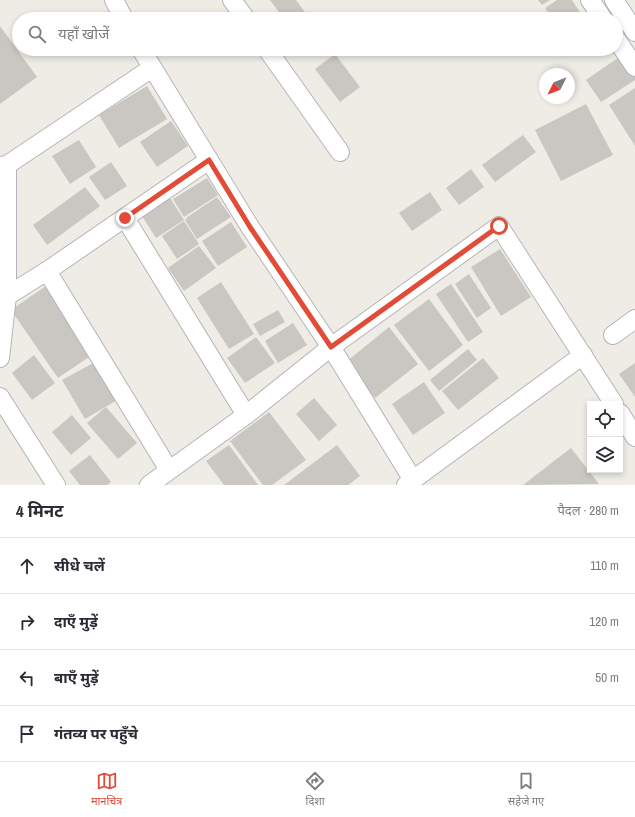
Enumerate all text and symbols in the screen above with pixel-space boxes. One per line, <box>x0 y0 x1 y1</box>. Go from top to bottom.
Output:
search box <box>12 12 623 56</box>
icon: search <box>26 23 48 45</box>
text: यहाँ खोजें <box>58 23 109 44</box>
north arrow <box>539 68 575 104</box>
route end <box>116 209 134 227</box>
route start <box>490 217 508 235</box>
map controls <box>587 401 623 473</box>
button: locate <box>587 401 623 437</box>
button: layers <box>587 437 623 473</box>
text: 4 मिनट <box>16 499 63 522</box>
text: पैदल · 280 m <box>557 502 619 519</box>
icon: ahead <box>16 555 38 577</box>
text: सीधे चलें <box>54 555 105 576</box>
text: 110 m <box>590 557 619 574</box>
icon: right <box>16 611 38 633</box>
text: दाएँ मुड़ें <box>54 611 98 632</box>
text: 120 m <box>589 613 619 630</box>
icon: left <box>16 667 38 689</box>
text: बाएँ मुड़ें <box>54 667 99 688</box>
text: 50 m <box>595 669 619 686</box>
icon: arrive <box>16 723 38 745</box>
text: गंतव्य पर पहुँचे <box>54 723 138 744</box>
tab: मानचित्र <box>91 770 122 809</box>
tab: दिशा <box>304 770 326 809</box>
tab: सहेजे गए <box>508 770 544 809</box>

